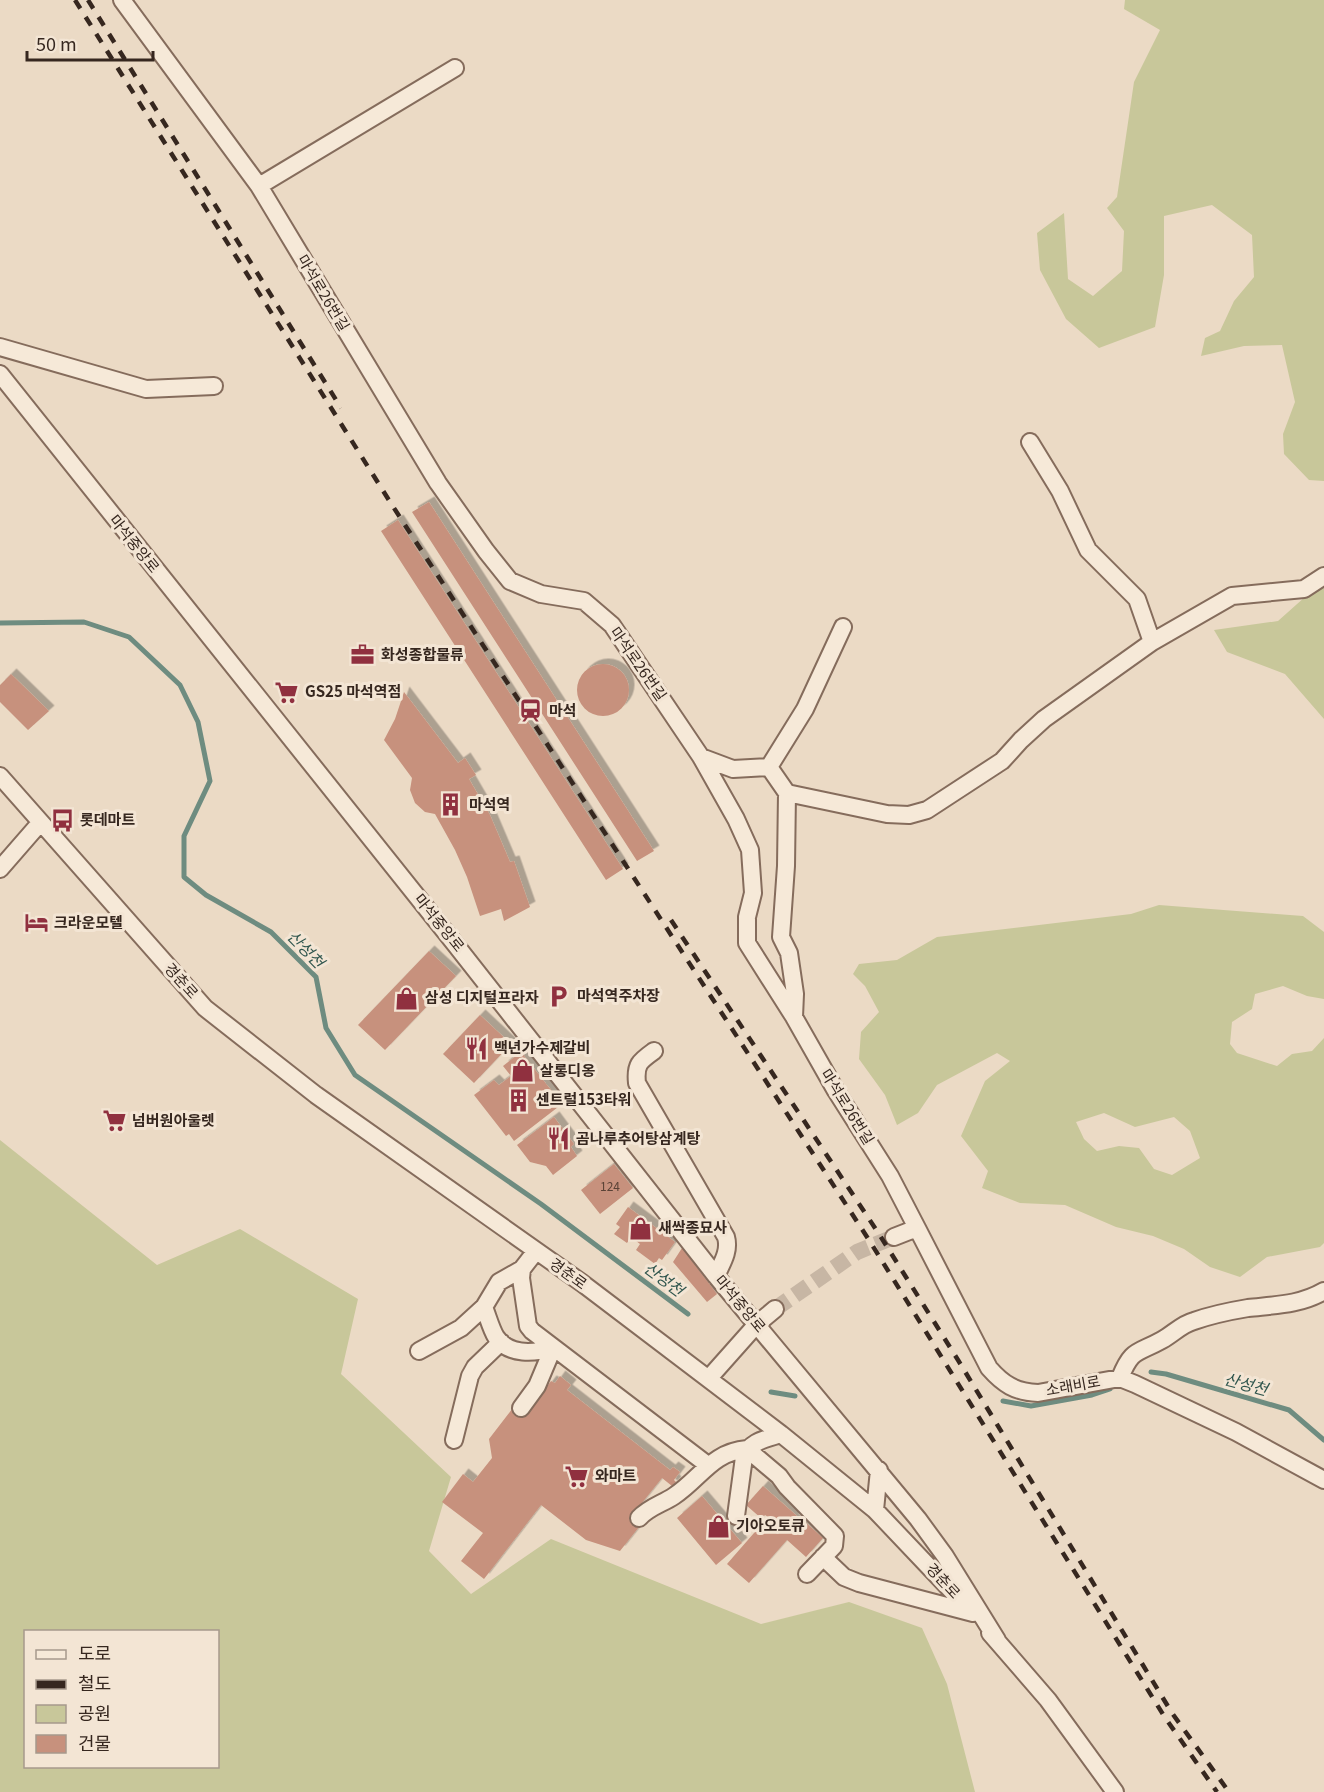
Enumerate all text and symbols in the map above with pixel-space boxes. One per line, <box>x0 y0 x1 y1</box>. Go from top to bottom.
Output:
scale bar <box>27 24 153 62</box>
text: 50 m <box>36 30 77 56</box>
street label: 마석로26번길 <box>293 250 355 334</box>
street label: 마석중앙로 <box>105 510 165 576</box>
street label: 마석로26번길 <box>606 622 672 704</box>
office icon: 화성종합물류 <box>350 642 376 668</box>
place label: 화성종합물류 <box>381 643 464 664</box>
supermarket icon: GS25 마석역점 <box>274 679 300 705</box>
place label: GS25 마석역점 <box>305 680 401 701</box>
station icon: 마석 <box>518 698 544 724</box>
place label: 마석 <box>549 699 577 720</box>
building icon: 마석역 <box>438 792 464 818</box>
place label: 마석역 <box>469 793 510 814</box>
bus stop icon: 롯데마트 <box>49 807 75 833</box>
place label: 롯데마트 <box>80 808 135 829</box>
street label: 마석중앙로 <box>410 889 470 955</box>
hotel icon: 크라운모텔 <box>23 910 49 936</box>
place label: 크라운모텔 <box>54 911 123 932</box>
water label: 산성천 <box>283 924 332 974</box>
street label: 경춘로 <box>160 958 204 1002</box>
parking icon: 마석역주차장 <box>546 983 572 1009</box>
place label: 마석역주차장 <box>577 984 660 1005</box>
shop icon: 삼성 디지털프라자 <box>394 985 420 1011</box>
place label: 삼성 디지털프라자 <box>425 986 539 1007</box>
restaurant icon: 백년가수제갈비 <box>463 1035 489 1061</box>
place label: 백년가수제갈비 <box>494 1036 591 1057</box>
shop icon: 살롱디옹 <box>509 1058 535 1084</box>
place label: 살롱디옹 <box>540 1059 595 1080</box>
street label: 마석로26번길 <box>817 1064 880 1148</box>
building icon: 센트럴153타워 <box>505 1087 531 1113</box>
place label: 센트럴153타워 <box>536 1088 632 1109</box>
supermarket icon: 넘버원아울렛 <box>101 1108 127 1134</box>
place label: 넘버원아울렛 <box>132 1109 215 1130</box>
restaurant icon: 곰나루추어탕삼계탕 <box>545 1126 571 1152</box>
place label: 곰나루추어탕삼계탕 <box>576 1127 700 1148</box>
house number: 124 <box>600 1177 620 1194</box>
shop icon: 새싹종묘사 <box>627 1215 653 1241</box>
place label: 새싹종묘사 <box>658 1216 727 1237</box>
street label: 경춘로 <box>546 1252 592 1293</box>
water label: 산성천 <box>640 1255 691 1302</box>
street label: 마석중앙로 <box>711 1270 771 1336</box>
water label: 산성천 <box>1222 1366 1273 1401</box>
street label: 소래비로 <box>1044 1369 1102 1400</box>
supermarket icon: 와마트 <box>564 1463 590 1489</box>
place label: 와마트 <box>595 1464 637 1485</box>
shop icon: 기아오토큐 <box>705 1513 731 1539</box>
place label: 기아오토큐 <box>736 1514 805 1535</box>
street label: 경춘로 <box>922 1558 966 1602</box>
legend <box>24 1630 219 1768</box>
text: 도로 <box>78 1639 111 1665</box>
text: 철도 <box>78 1669 111 1695</box>
text: 공원 <box>78 1699 111 1725</box>
text: 건물 <box>78 1729 111 1755</box>

